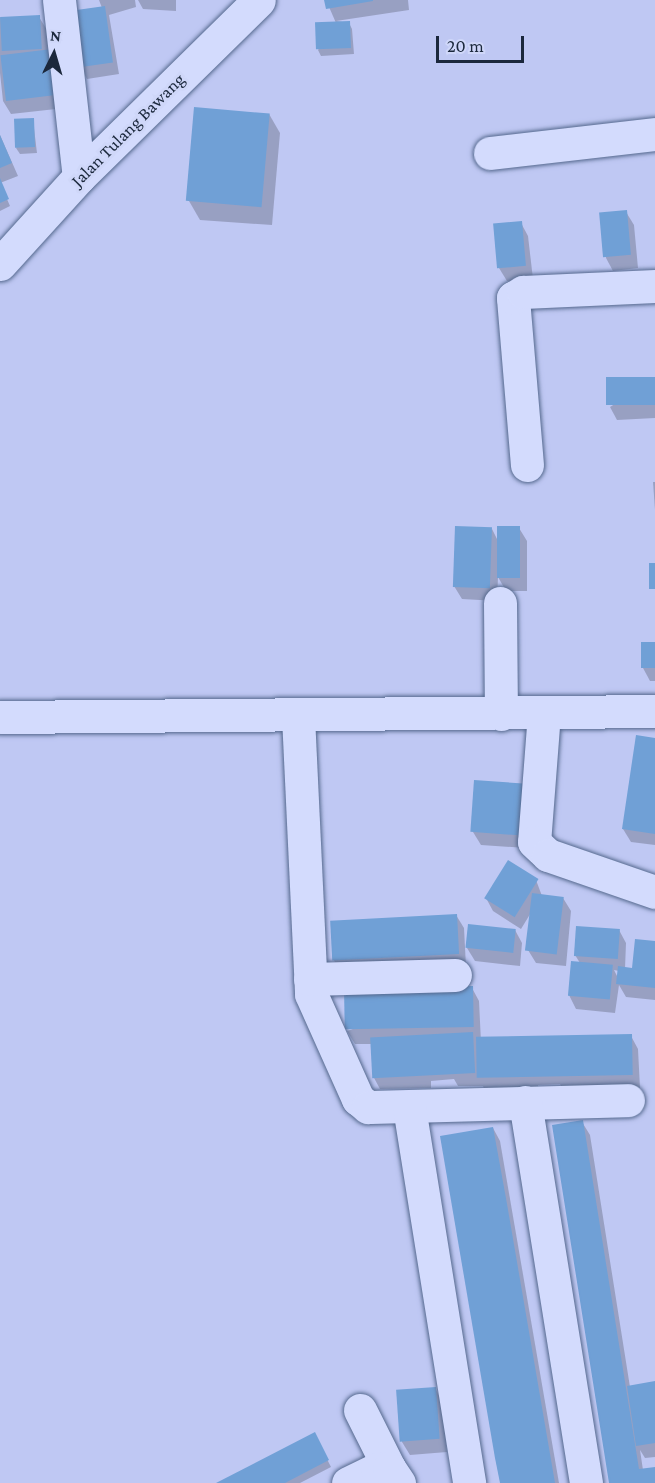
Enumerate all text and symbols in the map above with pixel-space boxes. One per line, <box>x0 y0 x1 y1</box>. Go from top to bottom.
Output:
north arrow <box>24 24 84 84</box>
scale bar <box>439 24 528 62</box>
text: N <box>49 27 62 45</box>
text: 20 m <box>447 36 484 56</box>
street label: Jalan Tulang Bawang <box>67 69 189 191</box>

